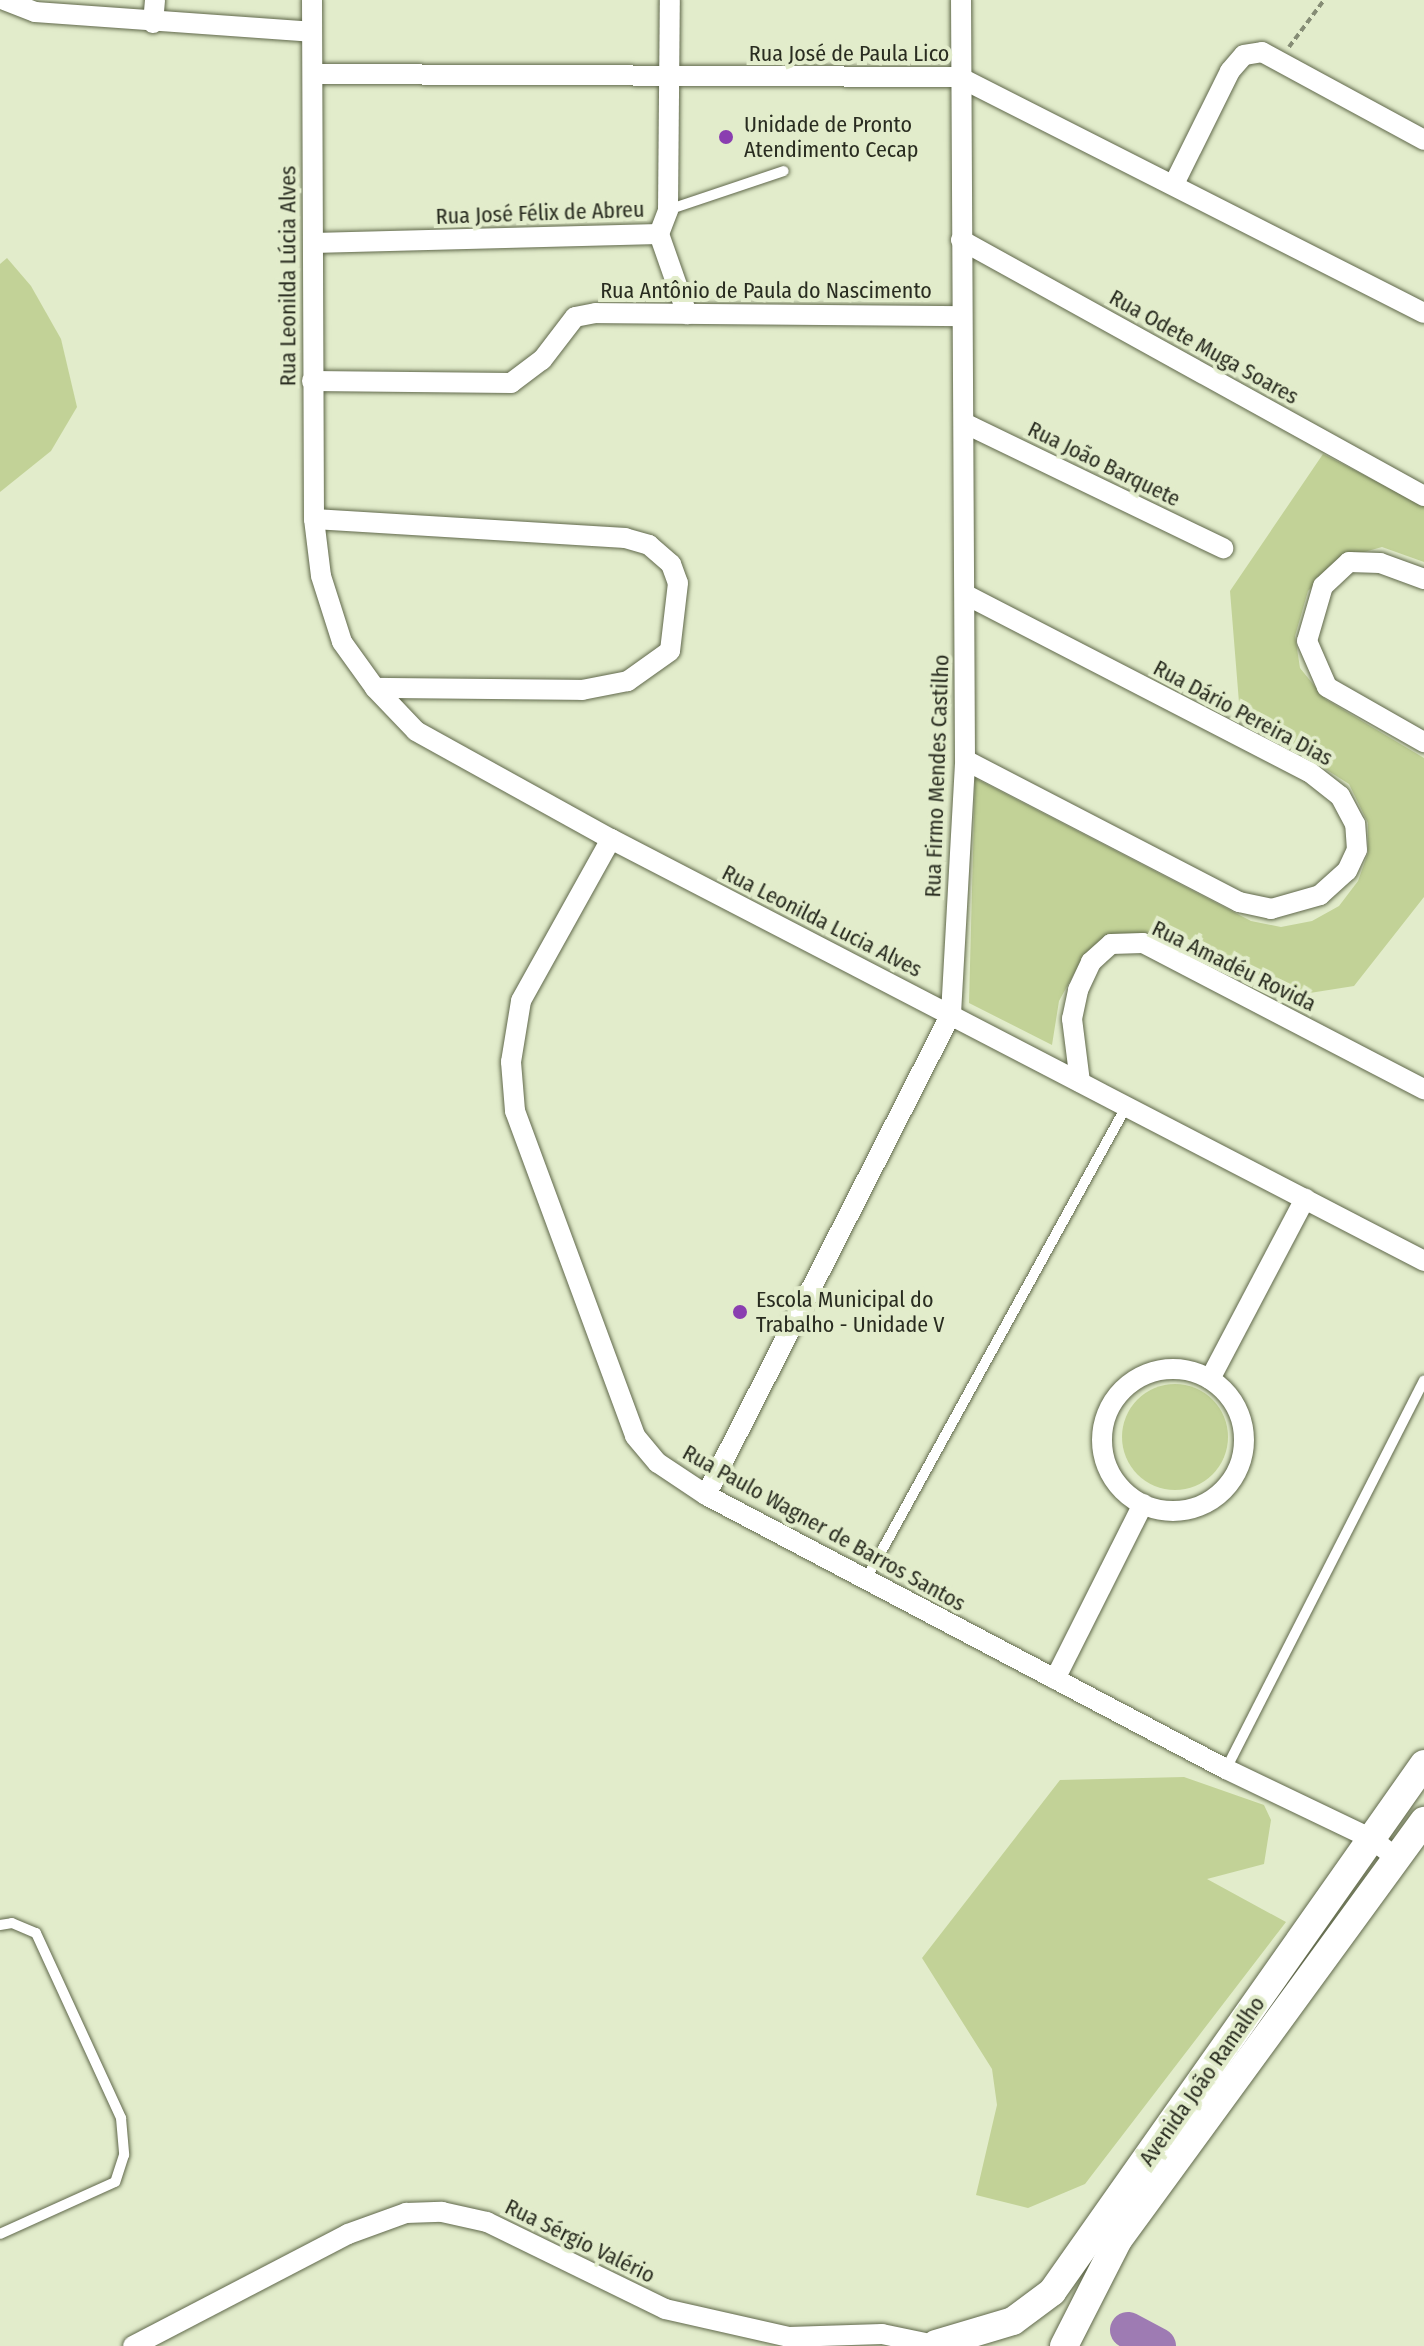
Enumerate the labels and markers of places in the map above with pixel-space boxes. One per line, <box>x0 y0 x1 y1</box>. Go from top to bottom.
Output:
place label: Unidade de Pronto Atendimento Cecap <box>744 111 919 162</box>
marker: Unidade de Pronto Atendimento Cecap <box>715 126 737 148</box>
place label: Escola Municipal do Trabalho - Unidade V <box>756 1286 944 1338</box>
marker: Escola Municipal do Trabalho - Unidade V <box>731 1303 749 1321</box>

